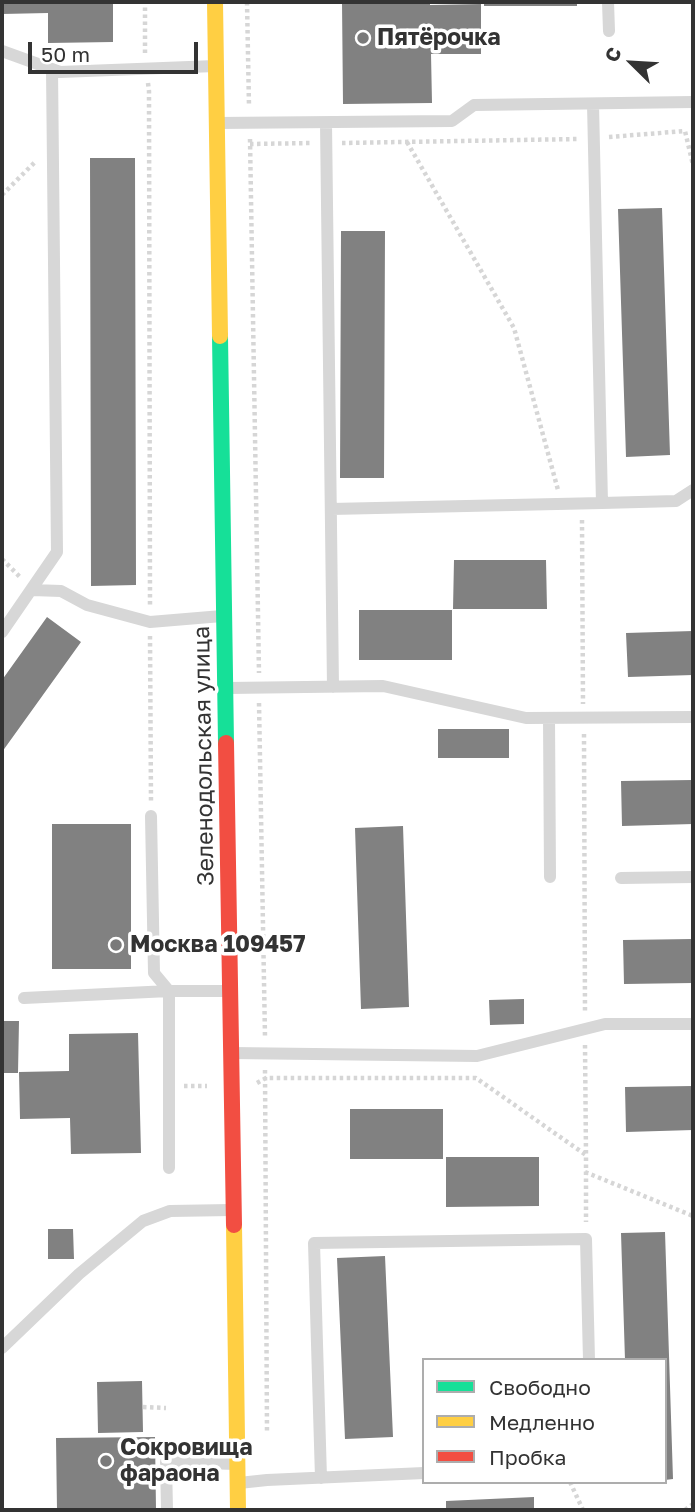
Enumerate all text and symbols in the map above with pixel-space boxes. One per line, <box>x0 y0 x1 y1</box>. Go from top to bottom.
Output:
place label: Пятёрочка <box>377 24 501 52</box>
scale bar <box>32 28 201 72</box>
north arrow <box>597 28 667 98</box>
marker: Пятёрочка <box>355 30 371 46</box>
text: 50 m <box>41 41 90 67</box>
text: С <box>599 43 626 65</box>
street label: Зеленодольская улица <box>188 626 220 886</box>
place label: Москва 109457 <box>130 931 306 959</box>
marker: Москва 109457 <box>108 937 124 953</box>
legend <box>422 1358 667 1484</box>
text: Свободно <box>489 1374 591 1400</box>
text: Медленно <box>489 1409 595 1435</box>
place label: Сокровища фараона <box>120 1434 252 1488</box>
text: Пробка <box>489 1444 567 1470</box>
marker: Сокровища фараона <box>98 1453 114 1469</box>

